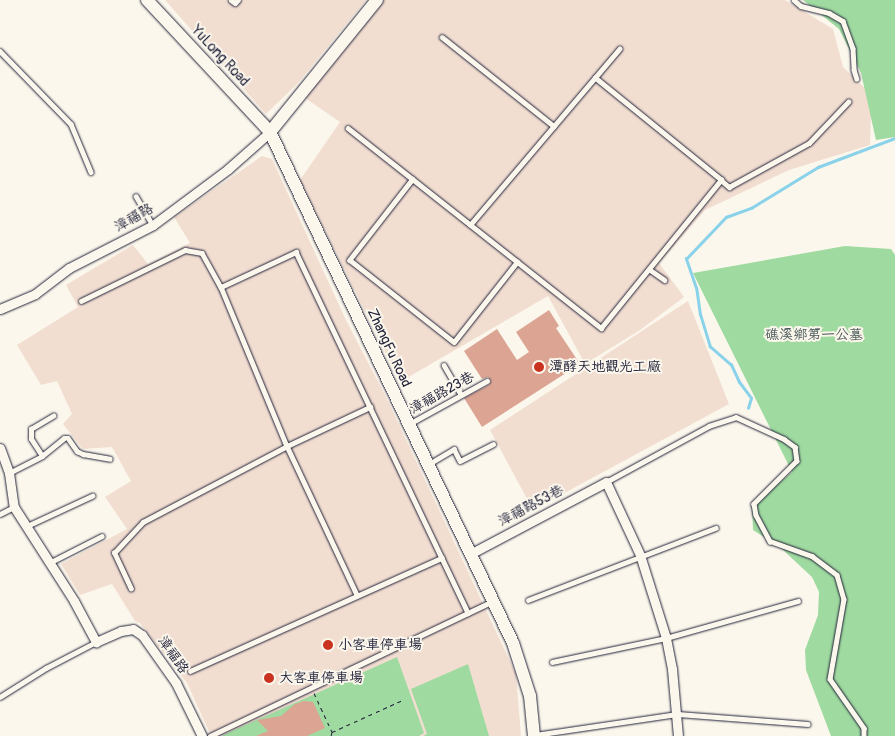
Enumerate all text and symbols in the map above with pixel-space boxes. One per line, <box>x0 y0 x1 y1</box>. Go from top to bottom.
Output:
street label: YuLong Road <box>188 22 252 90</box>
street label: 漳福路 <box>112 200 156 236</box>
street label: ZhangFu Road <box>363 306 415 390</box>
park label: 礁溪鄉第一公墓 <box>765 327 863 343</box>
place label: 潭酵天地觀光工廠 <box>549 359 661 375</box>
marker: 潭酵天地觀光工廠 <box>533 361 545 373</box>
street label: 漳福路23巷 <box>407 368 477 418</box>
street label: 漳福路53巷 <box>496 482 566 530</box>
street label: 漳福路 <box>154 633 192 677</box>
place label: 小客車停車場 <box>338 637 422 653</box>
marker: 小客車停車場 <box>322 639 334 651</box>
place label: 大客車停車場 <box>279 670 363 686</box>
marker: 大客車停車場 <box>263 672 275 684</box>

